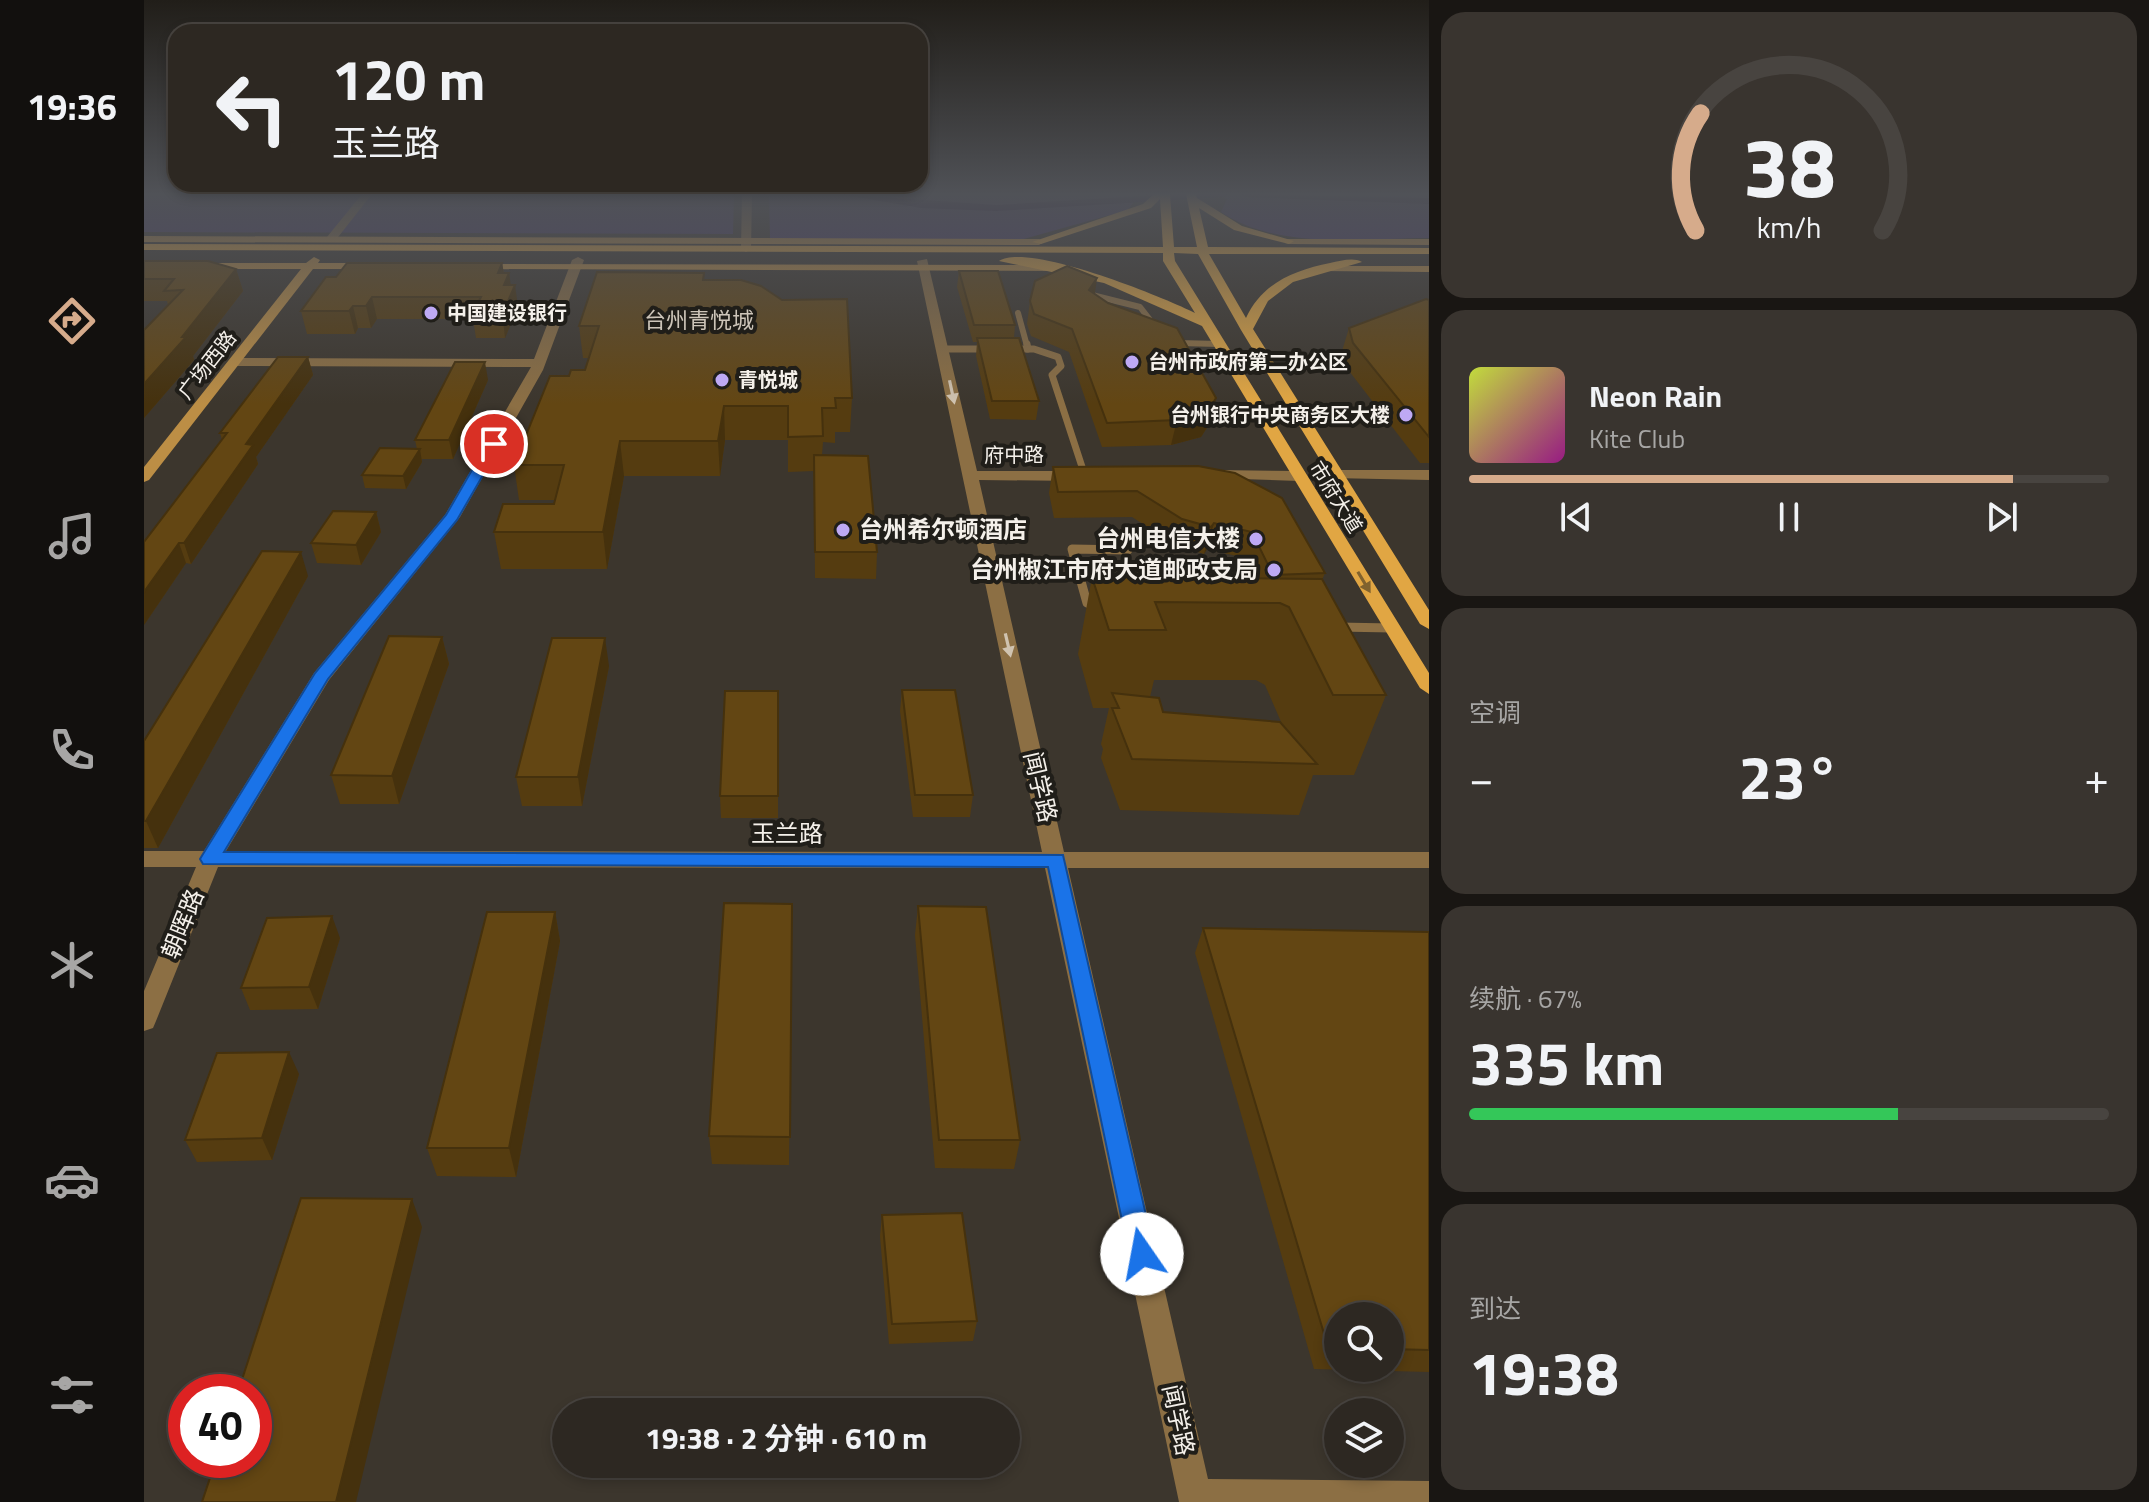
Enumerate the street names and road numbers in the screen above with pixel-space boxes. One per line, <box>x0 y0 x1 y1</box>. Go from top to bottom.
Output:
street label: 广场西路 <box>170 324 243 406</box>
street label: 府中路 <box>984 439 1044 470</box>
street label: 市府大道 <box>1302 455 1371 539</box>
street label: 闻学路 <box>1015 748 1067 826</box>
street label: 玉兰路 <box>751 815 823 851</box>
street label: 朝晖路 <box>152 884 212 964</box>
street label: 闻学路 <box>1154 1381 1204 1459</box>

